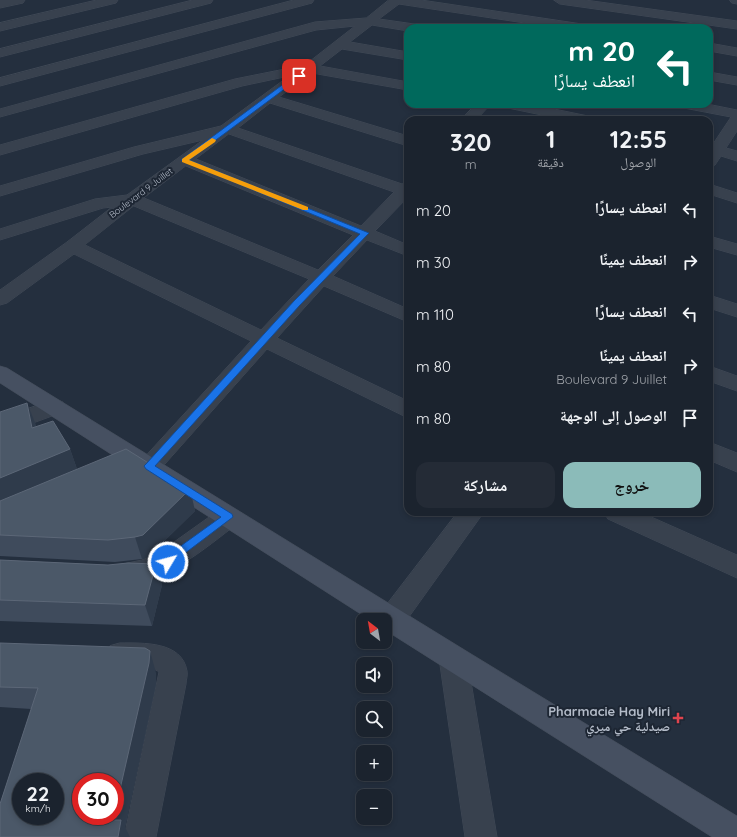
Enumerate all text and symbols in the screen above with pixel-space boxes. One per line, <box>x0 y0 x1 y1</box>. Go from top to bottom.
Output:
text: 20 m <box>568 33 635 68</box>
icon: left <box>649 40 701 92</box>
pin <box>282 59 316 93</box>
icon: arrive <box>288 65 310 87</box>
text: انعطف يسارًا <box>553 69 635 92</box>
text: 1 <box>546 124 555 154</box>
text: 12:55 <box>610 124 667 154</box>
text: 320 <box>450 127 491 157</box>
text: دقيقة <box>537 154 564 170</box>
text: الوصول <box>620 154 656 170</box>
text: m <box>465 156 477 172</box>
street label: Boulevard 9 Juillet <box>107 165 175 220</box>
text: انعطف يسارًا <box>595 198 667 217</box>
icon: left <box>679 199 701 221</box>
text: 20 m <box>416 201 451 220</box>
text: انعطف يمينًا <box>599 250 667 269</box>
icon: right <box>679 251 701 273</box>
text: 30 m <box>416 253 451 272</box>
text: انعطف يسارًا <box>595 302 667 321</box>
icon: left <box>679 303 701 325</box>
text: 110 m <box>416 305 454 324</box>
text: انعطف يمينًا <box>599 346 667 365</box>
icon: right <box>679 355 701 377</box>
text: 80 m <box>416 357 451 376</box>
text: Boulevard 9 Juillet <box>556 371 667 387</box>
text: الوصول إلى الوجهة <box>560 406 667 425</box>
icon: arrive <box>679 407 701 429</box>
text: 80 m <box>416 409 451 428</box>
button: مشاركة <box>416 462 555 508</box>
button: خروج <box>563 462 701 508</box>
position arrow <box>147 541 189 583</box>
north arrow <box>356 613 392 649</box>
map controls <box>356 613 392 825</box>
button: sound <box>356 657 392 693</box>
button: search <box>356 701 392 737</box>
place label: Pharmacie Hay Miri صيدلية حي ميري <box>548 703 670 737</box>
marker: Pharmacie Hay Miri صيدلية حي ميري <box>673 713 683 723</box>
button: + <box>356 745 392 781</box>
speed limit sign: 30 <box>72 773 124 825</box>
text: 22 <box>27 781 49 806</box>
button: − <box>356 789 392 825</box>
text: km/h <box>25 802 51 815</box>

